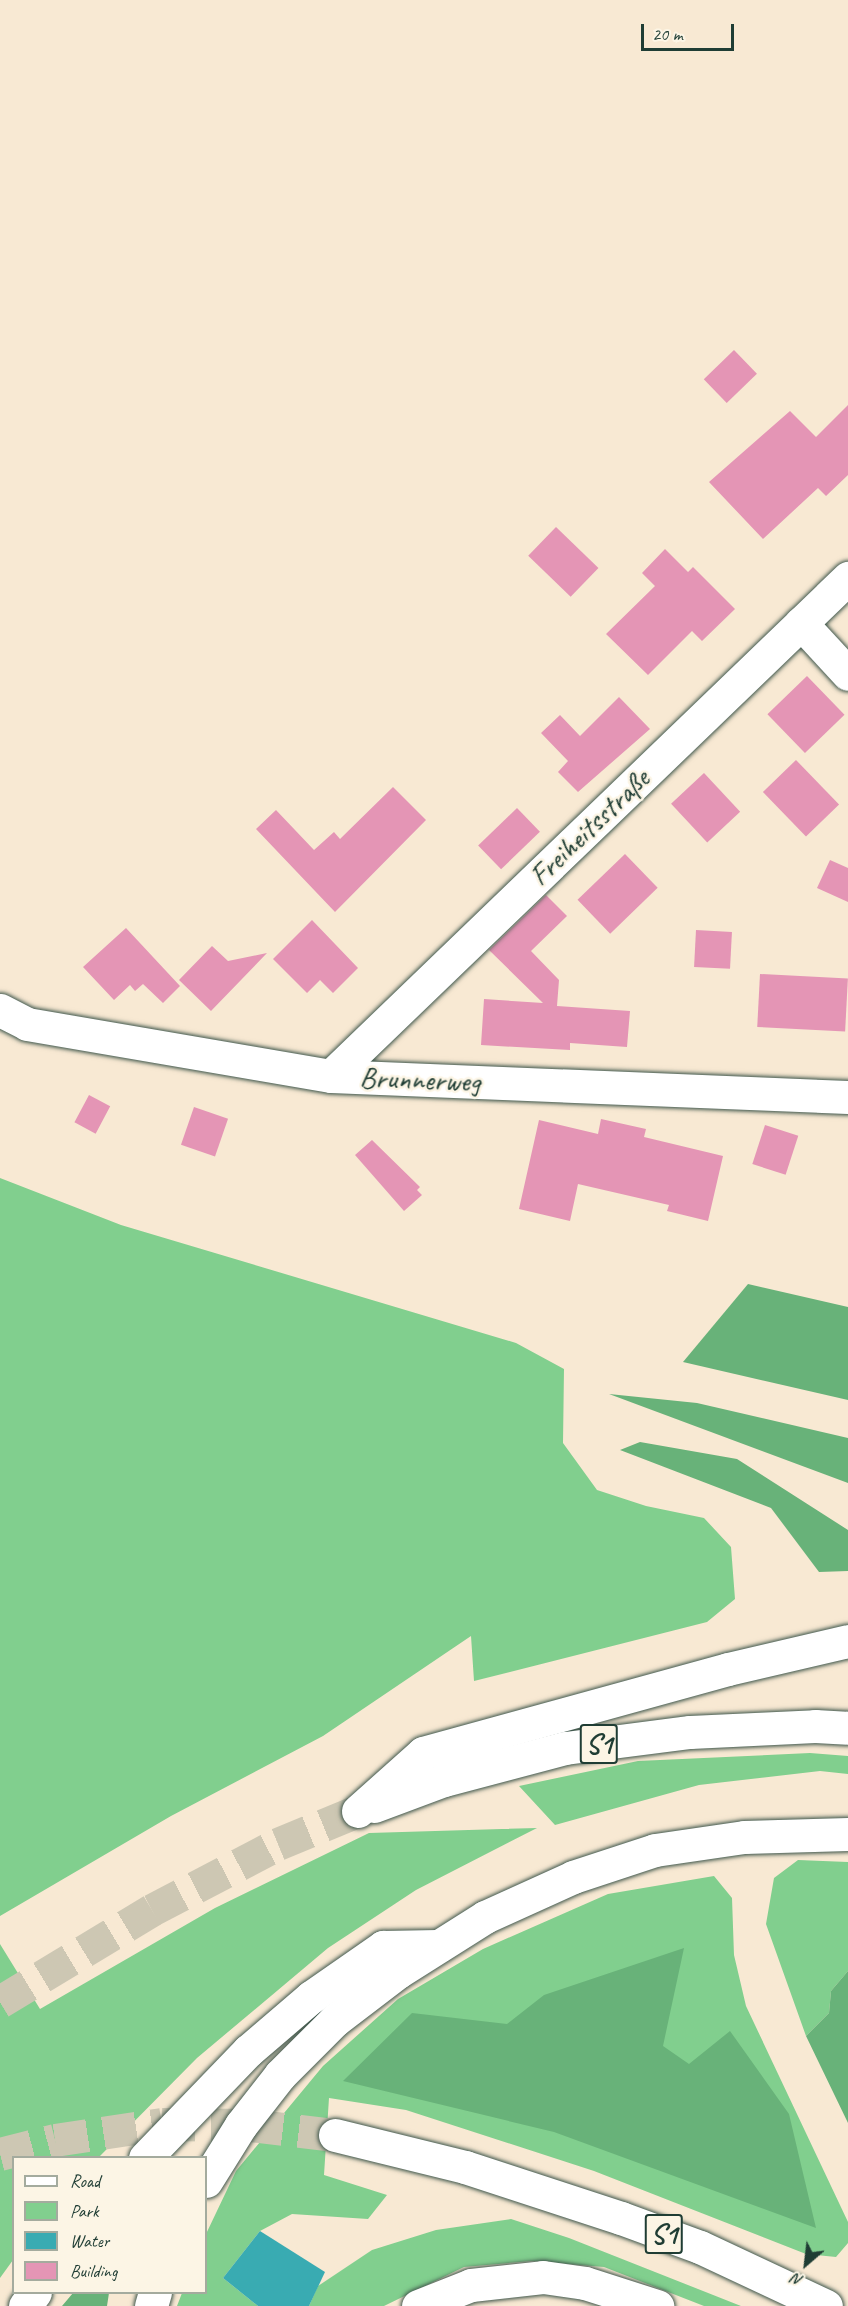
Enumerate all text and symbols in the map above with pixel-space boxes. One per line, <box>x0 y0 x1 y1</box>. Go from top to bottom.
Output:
scale bar <box>644 12 737 50</box>
text: 20 m <box>652 23 683 45</box>
street label: Freiheitsstraße <box>521 761 657 893</box>
street label: Brunnerweg <box>359 1059 481 1099</box>
road number: S1 <box>580 1719 618 1769</box>
legend <box>12 2156 207 2294</box>
text: Road <box>70 2170 100 2192</box>
text: Park <box>70 2200 99 2222</box>
road number: S1 <box>644 2209 684 2259</box>
text: Water <box>70 2230 109 2252</box>
north arrow <box>776 2234 836 2294</box>
text: Building <box>70 2260 117 2282</box>
text: N <box>788 2269 807 2291</box>

